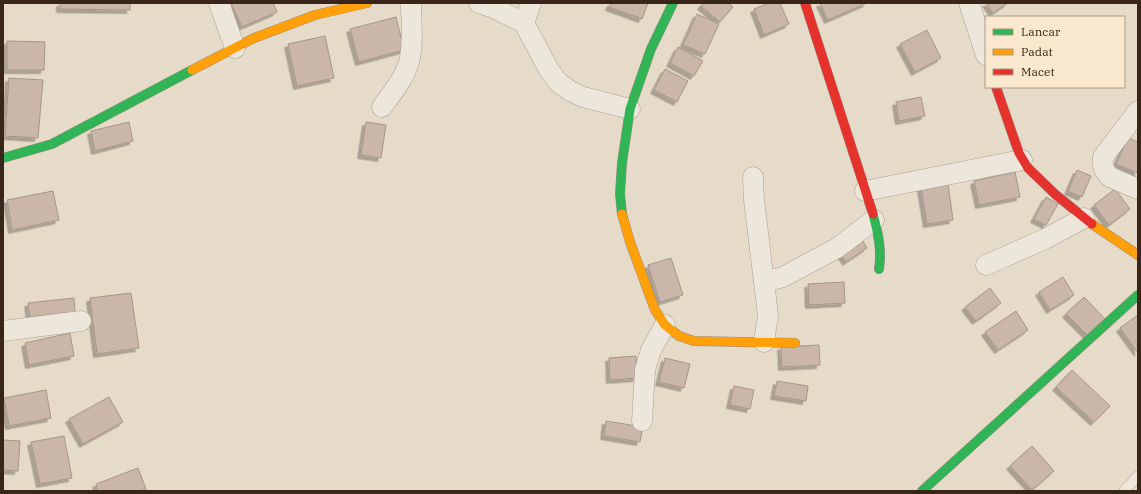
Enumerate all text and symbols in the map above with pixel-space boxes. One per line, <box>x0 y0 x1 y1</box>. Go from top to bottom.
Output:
legend <box>985 16 1125 88</box>
text: Lancar <box>1021 24 1061 39</box>
text: Padat <box>1021 44 1053 59</box>
text: Macet <box>1021 64 1055 79</box>

